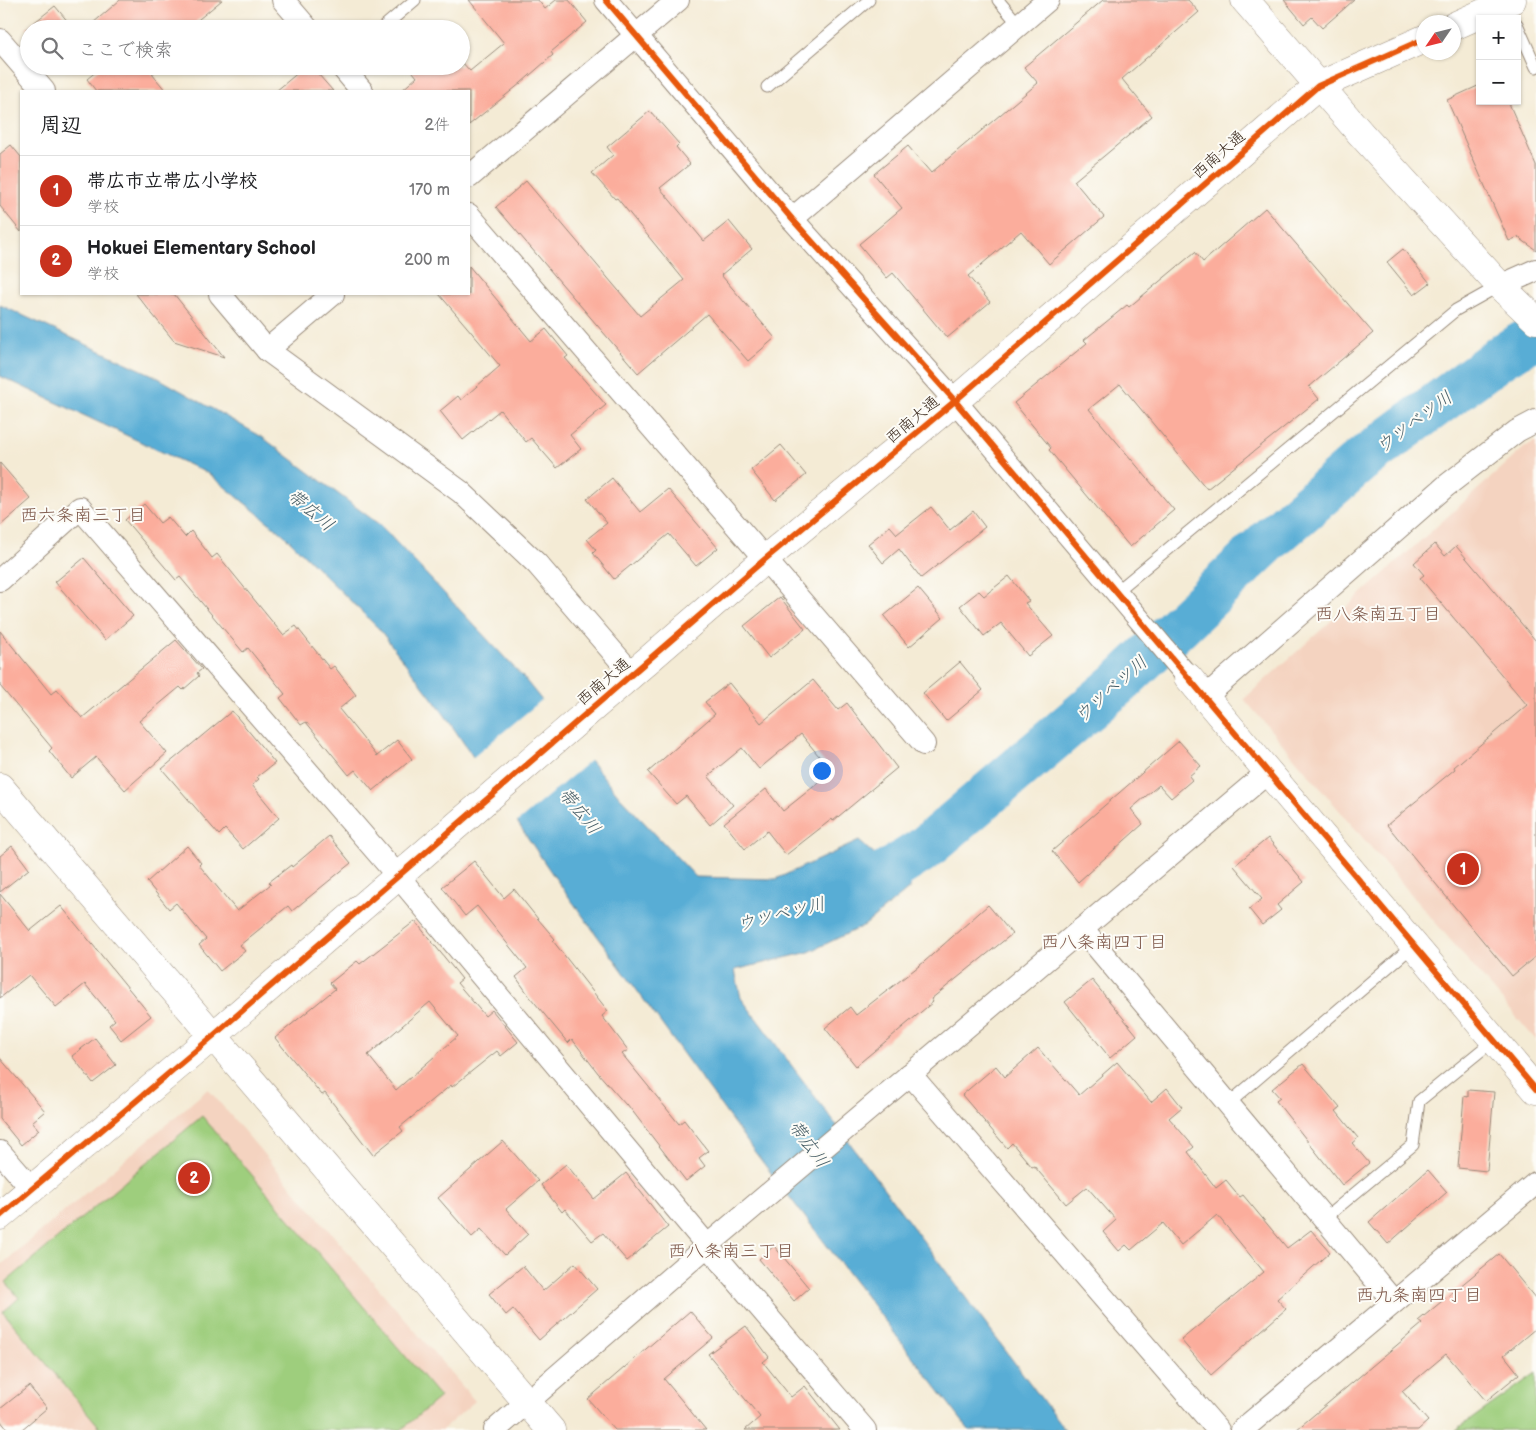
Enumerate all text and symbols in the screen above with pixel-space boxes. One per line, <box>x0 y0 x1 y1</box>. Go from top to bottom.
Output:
north arrow <box>1416 15 1461 60</box>
map controls <box>1476 15 1521 105</box>
button: + <box>1476 15 1521 60</box>
search box <box>20 20 470 75</box>
icon: search <box>38 34 66 62</box>
text: ここで検索 <box>78 39 173 62</box>
button: − <box>1476 60 1521 105</box>
text: 周辺 <box>40 113 82 138</box>
text: 2件 <box>425 116 450 135</box>
street label: 西南大通 <box>1189 127 1249 183</box>
text: 帯広市立帯広小学校 <box>87 170 258 193</box>
text: 1 <box>53 181 59 200</box>
text: 170 m <box>409 181 450 200</box>
text: 学校 <box>87 198 119 217</box>
text: Hokuei Elementary School <box>87 237 316 260</box>
text: 2 <box>51 251 61 270</box>
text: 200 m <box>404 251 450 270</box>
text: 学校 <box>87 265 119 284</box>
water label: ウツベツ川 <box>1372 387 1457 458</box>
street label: 西南大通 <box>882 392 944 448</box>
water label: 帯広川 <box>283 485 338 536</box>
district label: 西六条南三丁目 <box>20 505 146 526</box>
district label: 西八条南五丁目 <box>1315 604 1441 625</box>
water label: ウツベツ川 <box>1071 651 1152 727</box>
street label: 西南大通 <box>573 654 635 710</box>
your location <box>809 758 835 784</box>
water label: 帯広川 <box>554 784 605 839</box>
pin: 1 <box>1447 850 1479 888</box>
water label: ウツベツ川 <box>735 893 827 936</box>
district label: 西八条南四丁目 <box>1041 932 1167 953</box>
water label: 帯広川 <box>784 1116 833 1172</box>
pin: 2 <box>178 1159 210 1197</box>
district label: 西八条南三丁目 <box>668 1241 794 1262</box>
district label: 西九条南四丁目 <box>1356 1285 1482 1306</box>

